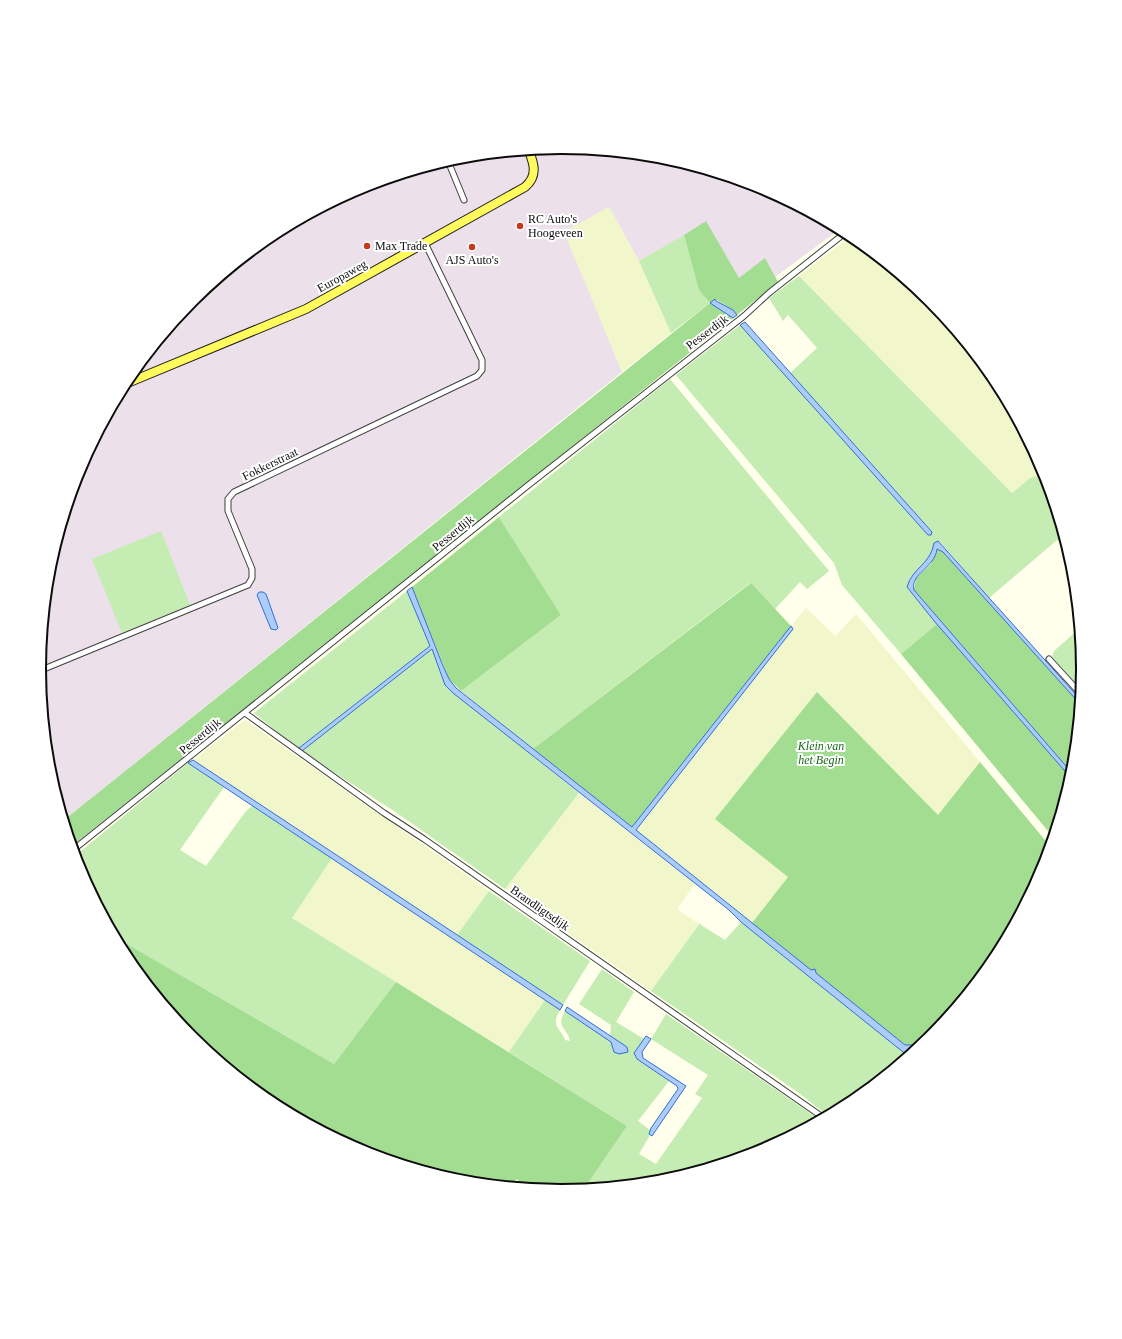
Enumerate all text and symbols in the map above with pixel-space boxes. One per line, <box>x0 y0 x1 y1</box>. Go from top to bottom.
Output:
place label: RC Auto's Hoogeveen <box>528 212 583 240</box>
marker: RC Auto's Hoogeveen <box>515 221 525 231</box>
place label: Max Trade <box>375 239 427 253</box>
marker: Max Trade <box>362 241 372 251</box>
marker: AJS Auto's <box>467 242 477 252</box>
place label: AJS Auto's <box>445 253 499 267</box>
street label: Europaweg <box>315 257 369 295</box>
street label: Pesserdijk <box>683 312 731 352</box>
street label: Fokkerstraat <box>240 444 301 483</box>
street label: Pesserdijk <box>429 512 477 554</box>
street label: Pesserdijk <box>176 715 224 757</box>
park label: Klein van het Begin <box>797 739 844 767</box>
street label: Brandligtsdijk <box>508 883 572 933</box>

